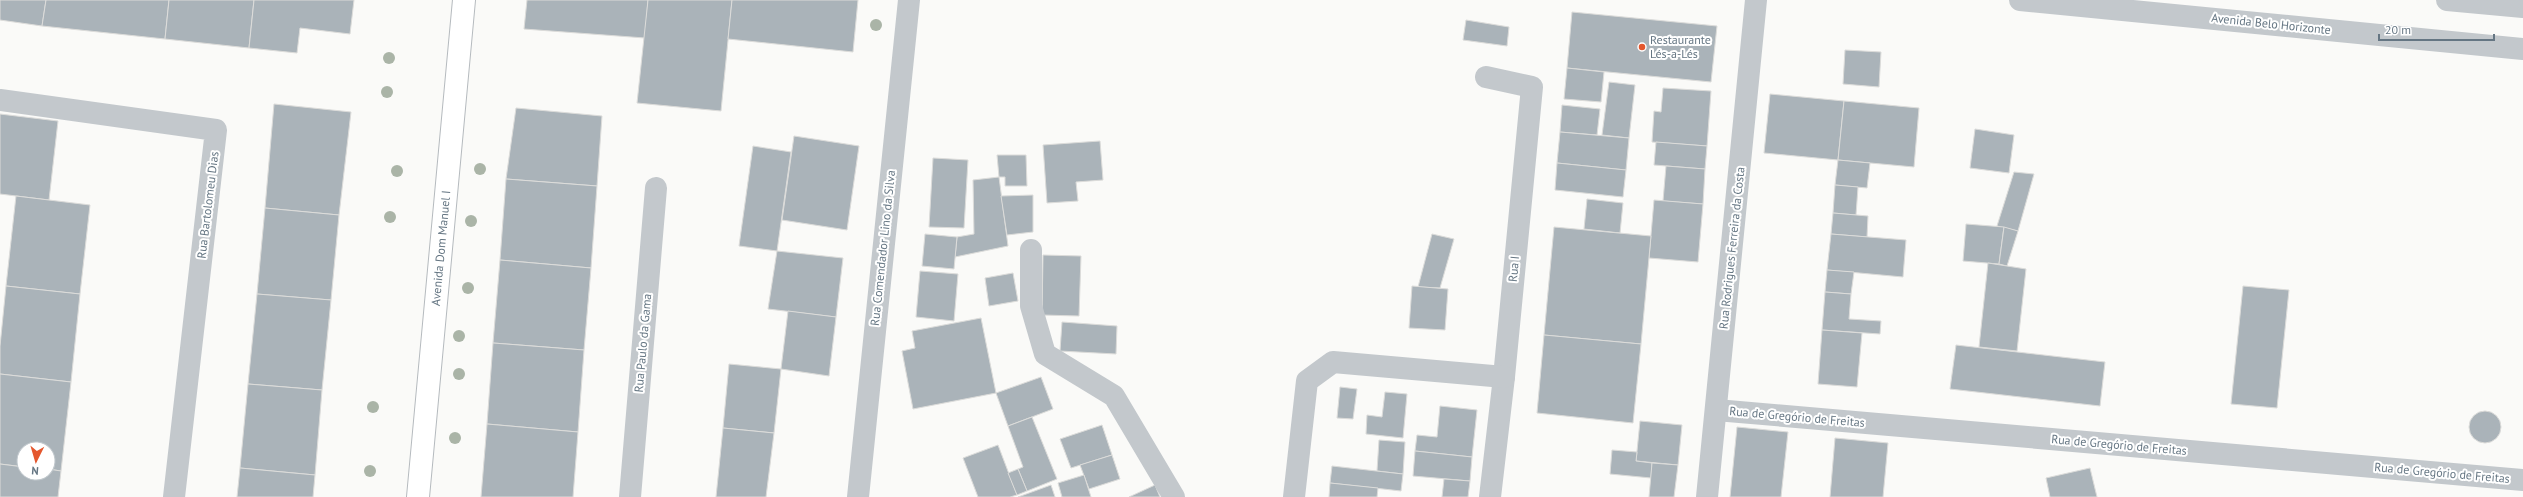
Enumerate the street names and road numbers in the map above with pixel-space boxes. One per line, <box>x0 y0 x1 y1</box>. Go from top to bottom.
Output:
street label: Avenida Belo Horizonte <box>2211 10 2331 37</box>
street label: Rua Bartolomeu Dias <box>193 150 222 259</box>
street label: Rua Rodrigues Ferreira da Costa <box>1716 166 1747 330</box>
street label: Rua Comendador Lino da Silva <box>867 169 898 327</box>
street label: Avenida Dom Manuel I <box>428 190 453 306</box>
street label: Rua I <box>1505 255 1522 283</box>
street label: Rua Paulo da Gama <box>631 293 654 393</box>
street label: Rua de Gregório de Freitas <box>1729 403 1865 430</box>
street label: Rua de Gregório de Freitas <box>2051 431 2187 458</box>
street label: Rua de Gregório de Freitas <box>2374 459 2510 486</box>

